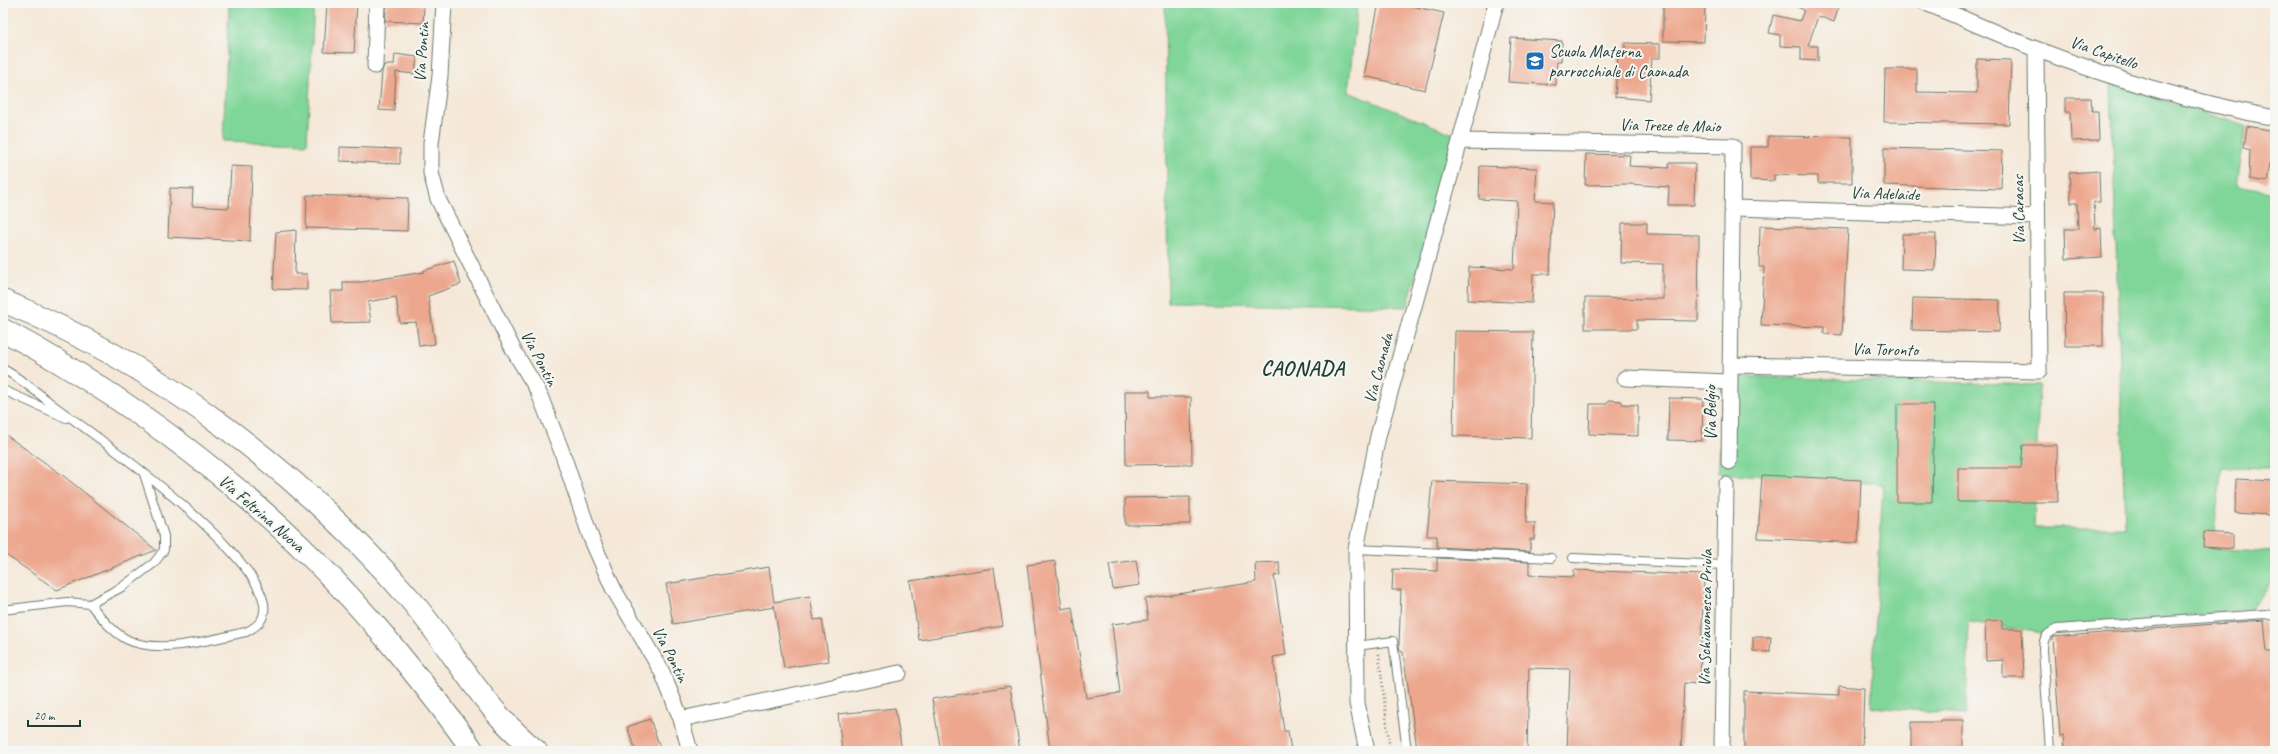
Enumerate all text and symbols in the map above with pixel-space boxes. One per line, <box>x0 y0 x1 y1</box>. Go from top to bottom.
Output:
street label: Via Pontin <box>409 20 434 83</box>
street label: Via Capitello <box>2067 31 2141 74</box>
place label: Scuola Materna parrocchiale di Caonada <box>1549 41 1690 82</box>
school or university icon: Scuola Materna parrocchiale di Caonada <box>1524 50 1546 72</box>
street label: Via Treze de Maio <box>1619 114 1723 137</box>
street label: Via Caracas <box>2007 173 2030 245</box>
street label: Via Adelaide <box>1850 182 1921 205</box>
street label: Via Pontin <box>516 327 564 391</box>
street label: Via Caonada <box>1359 329 1398 405</box>
street label: Via Toronto <box>1852 338 1920 361</box>
district label: CAONADA <box>1261 355 1345 381</box>
street label: Via Belgio <box>1700 384 1721 440</box>
street label: Via Feltrina Nuova <box>214 470 310 557</box>
street label: Via Schiavonesca Priula <box>1694 548 1717 687</box>
street label: Via Pontin <box>648 623 694 687</box>
scale bar <box>28 702 80 728</box>
text: 20 m <box>34 708 56 724</box>

